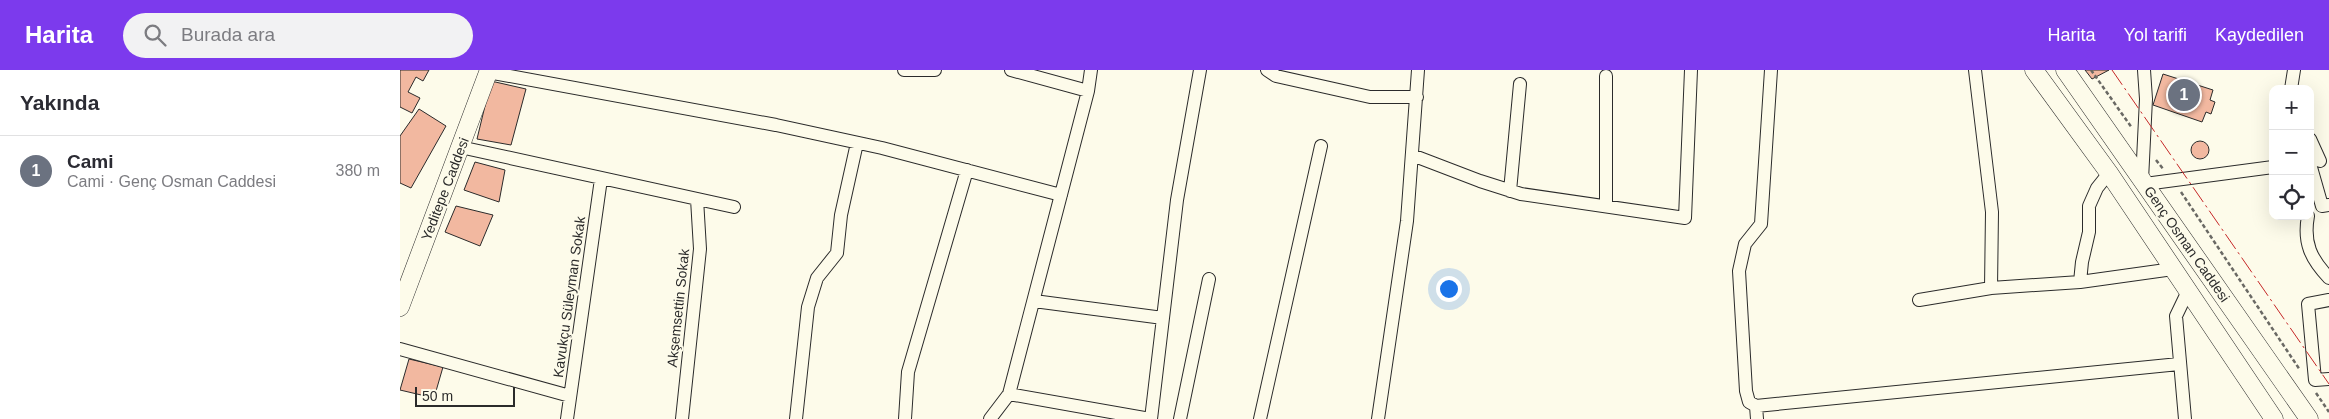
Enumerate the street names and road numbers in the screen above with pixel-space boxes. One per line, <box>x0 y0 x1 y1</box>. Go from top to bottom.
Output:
street label: Yeditepe Caddesi <box>418 135 472 243</box>
street label: Genç Osman Caddesi <box>2141 183 2233 305</box>
street label: Kavukçu Süleyman Sokak <box>550 214 588 379</box>
street label: Akşemsettin Sokak <box>664 247 692 368</box>

